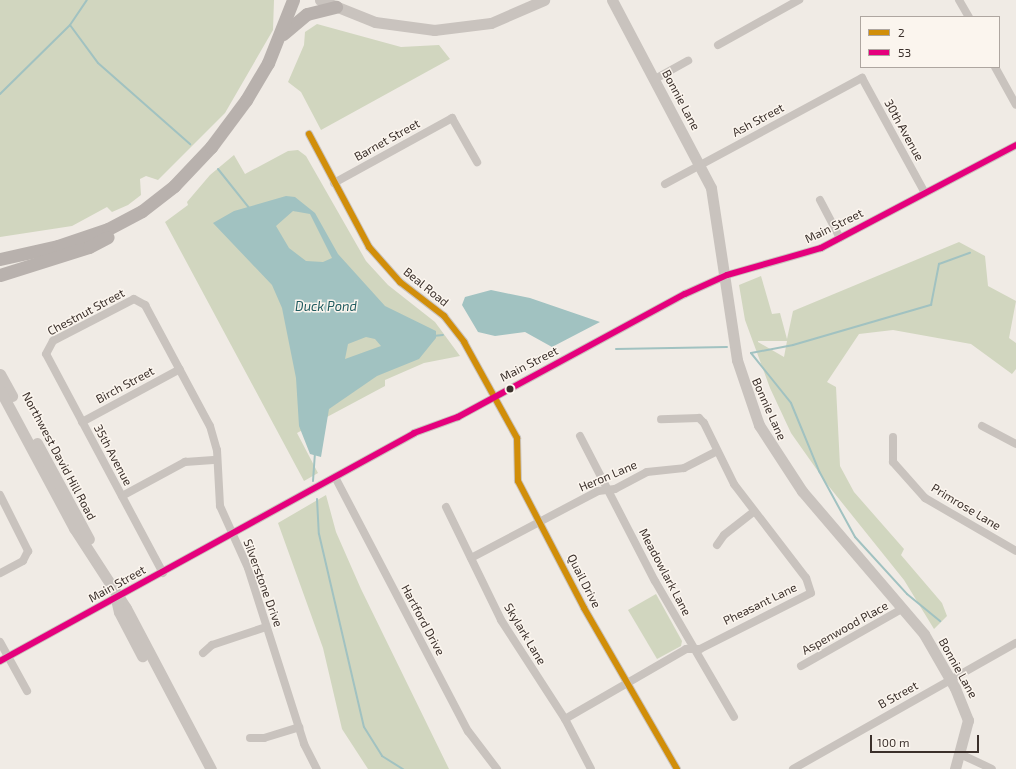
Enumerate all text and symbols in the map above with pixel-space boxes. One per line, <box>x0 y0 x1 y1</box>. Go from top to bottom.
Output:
legend <box>860 16 1000 68</box>
text: 2 <box>898 25 905 39</box>
text: 53 <box>898 45 911 59</box>
street label: Bonnie Lane <box>659 67 703 133</box>
street label: 30th Avenue <box>881 97 927 163</box>
street label: Ash Street <box>730 100 786 140</box>
street label: Barnet Street <box>352 116 422 164</box>
street label: Main Street <box>802 206 866 246</box>
street label: Beal Road <box>400 264 452 310</box>
street label: Chestnut Street <box>45 286 127 338</box>
water label: Duck Pond <box>295 298 357 314</box>
street label: Main Street <box>498 343 560 385</box>
street label: Birch Street <box>93 364 157 406</box>
street label: Bonnie Lane <box>749 376 789 442</box>
unlabelled marker <box>505 384 515 394</box>
street label: Northwest David Hill Road <box>19 389 99 523</box>
street label: 35th Avenue <box>91 422 135 488</box>
street label: Heron Lane <box>577 457 639 495</box>
street label: Primrose Lane <box>929 481 1003 533</box>
street label: Meadowlark Lane <box>636 526 694 618</box>
street label: Silverstone Drive <box>240 537 286 629</box>
street label: Quail Drive <box>564 551 604 611</box>
street label: Main Street <box>86 562 148 606</box>
street label: Pheasant Lane <box>721 580 799 628</box>
street label: Hartford Drive <box>398 582 448 658</box>
street label: Aspenwood Place <box>799 598 891 658</box>
street label: Skylark Lane <box>501 601 549 667</box>
street label: Bonnie Lane <box>936 635 980 701</box>
street label: B Street <box>876 678 920 712</box>
scale bar <box>872 727 981 753</box>
text: 100 m <box>877 735 909 749</box>

